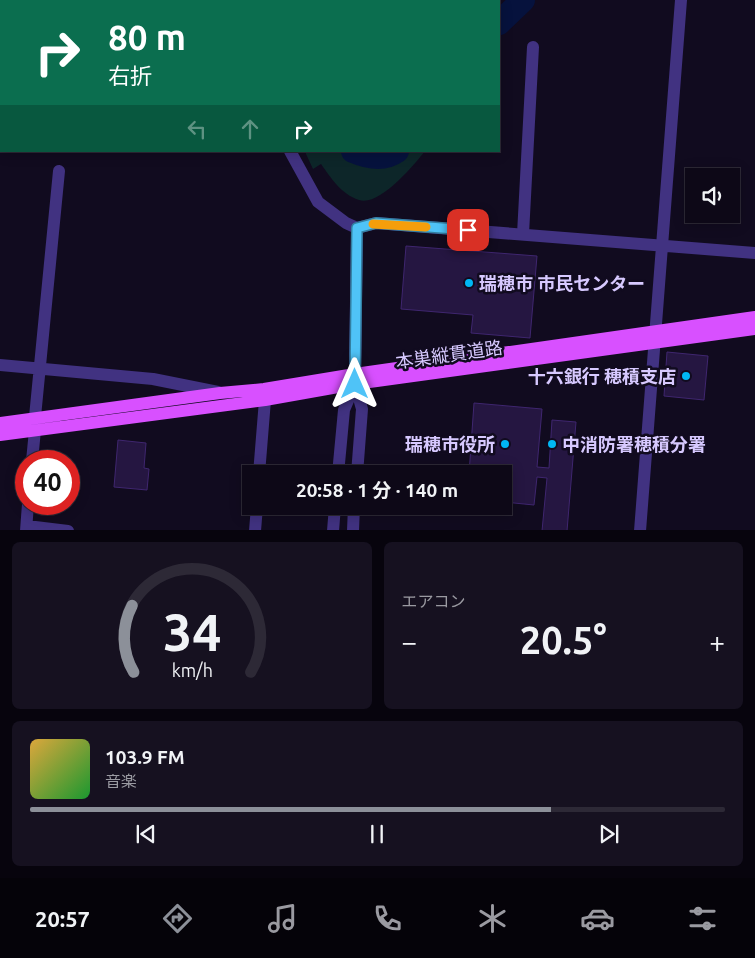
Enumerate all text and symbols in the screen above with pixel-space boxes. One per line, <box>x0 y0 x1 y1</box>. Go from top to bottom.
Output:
text: 80 m <box>108 17 186 57</box>
icon: right <box>25 20 90 85</box>
text: 右折 <box>108 63 152 88</box>
icon: left <box>183 115 211 143</box>
icon: ahead <box>236 115 264 143</box>
icon: right <box>289 115 317 143</box>
map controls <box>685 168 740 223</box>
button: sound <box>685 168 740 223</box>
pin <box>447 209 489 251</box>
icon: arrive <box>454 216 482 244</box>
place label: 瑞穂市 市民センター <box>479 273 645 293</box>
marker: 瑞穂市 市民センター <box>463 277 475 289</box>
street label: 本巣縦貫道路 <box>394 337 504 371</box>
position arrow <box>328 357 380 409</box>
place label: 十六銀行 穂積支店 <box>528 366 676 386</box>
marker: 十六銀行 穂積支店 <box>680 370 692 382</box>
place label: 瑞穂市役所 <box>405 434 495 454</box>
place label: 中消防署穂積分署 <box>562 434 706 454</box>
marker: 瑞穂市役所 <box>499 438 511 450</box>
marker: 中消防署穂積分署 <box>546 438 558 450</box>
speed limit sign: 40 <box>15 450 80 515</box>
text: 20:58 · 1 分 · 140 m <box>296 479 458 501</box>
text: エアコン <box>402 592 466 610</box>
text: 34 <box>162 603 221 661</box>
text: 20.5° <box>520 619 607 661</box>
text: − <box>402 626 417 657</box>
text: + <box>709 626 725 657</box>
text: km/h <box>171 660 212 680</box>
text: 103.9 FM <box>105 746 185 768</box>
text: 音楽 <box>105 772 137 790</box>
icon: previous <box>132 820 160 848</box>
icon: pause <box>363 820 391 848</box>
icon: next <box>595 820 623 848</box>
icon: directions <box>160 901 195 936</box>
icon: music <box>265 901 300 936</box>
icon: phone <box>370 901 405 936</box>
icon: climate <box>475 901 510 936</box>
icon: car <box>580 901 615 936</box>
icon: filters <box>685 901 720 936</box>
text: 20:57 <box>35 906 90 931</box>

